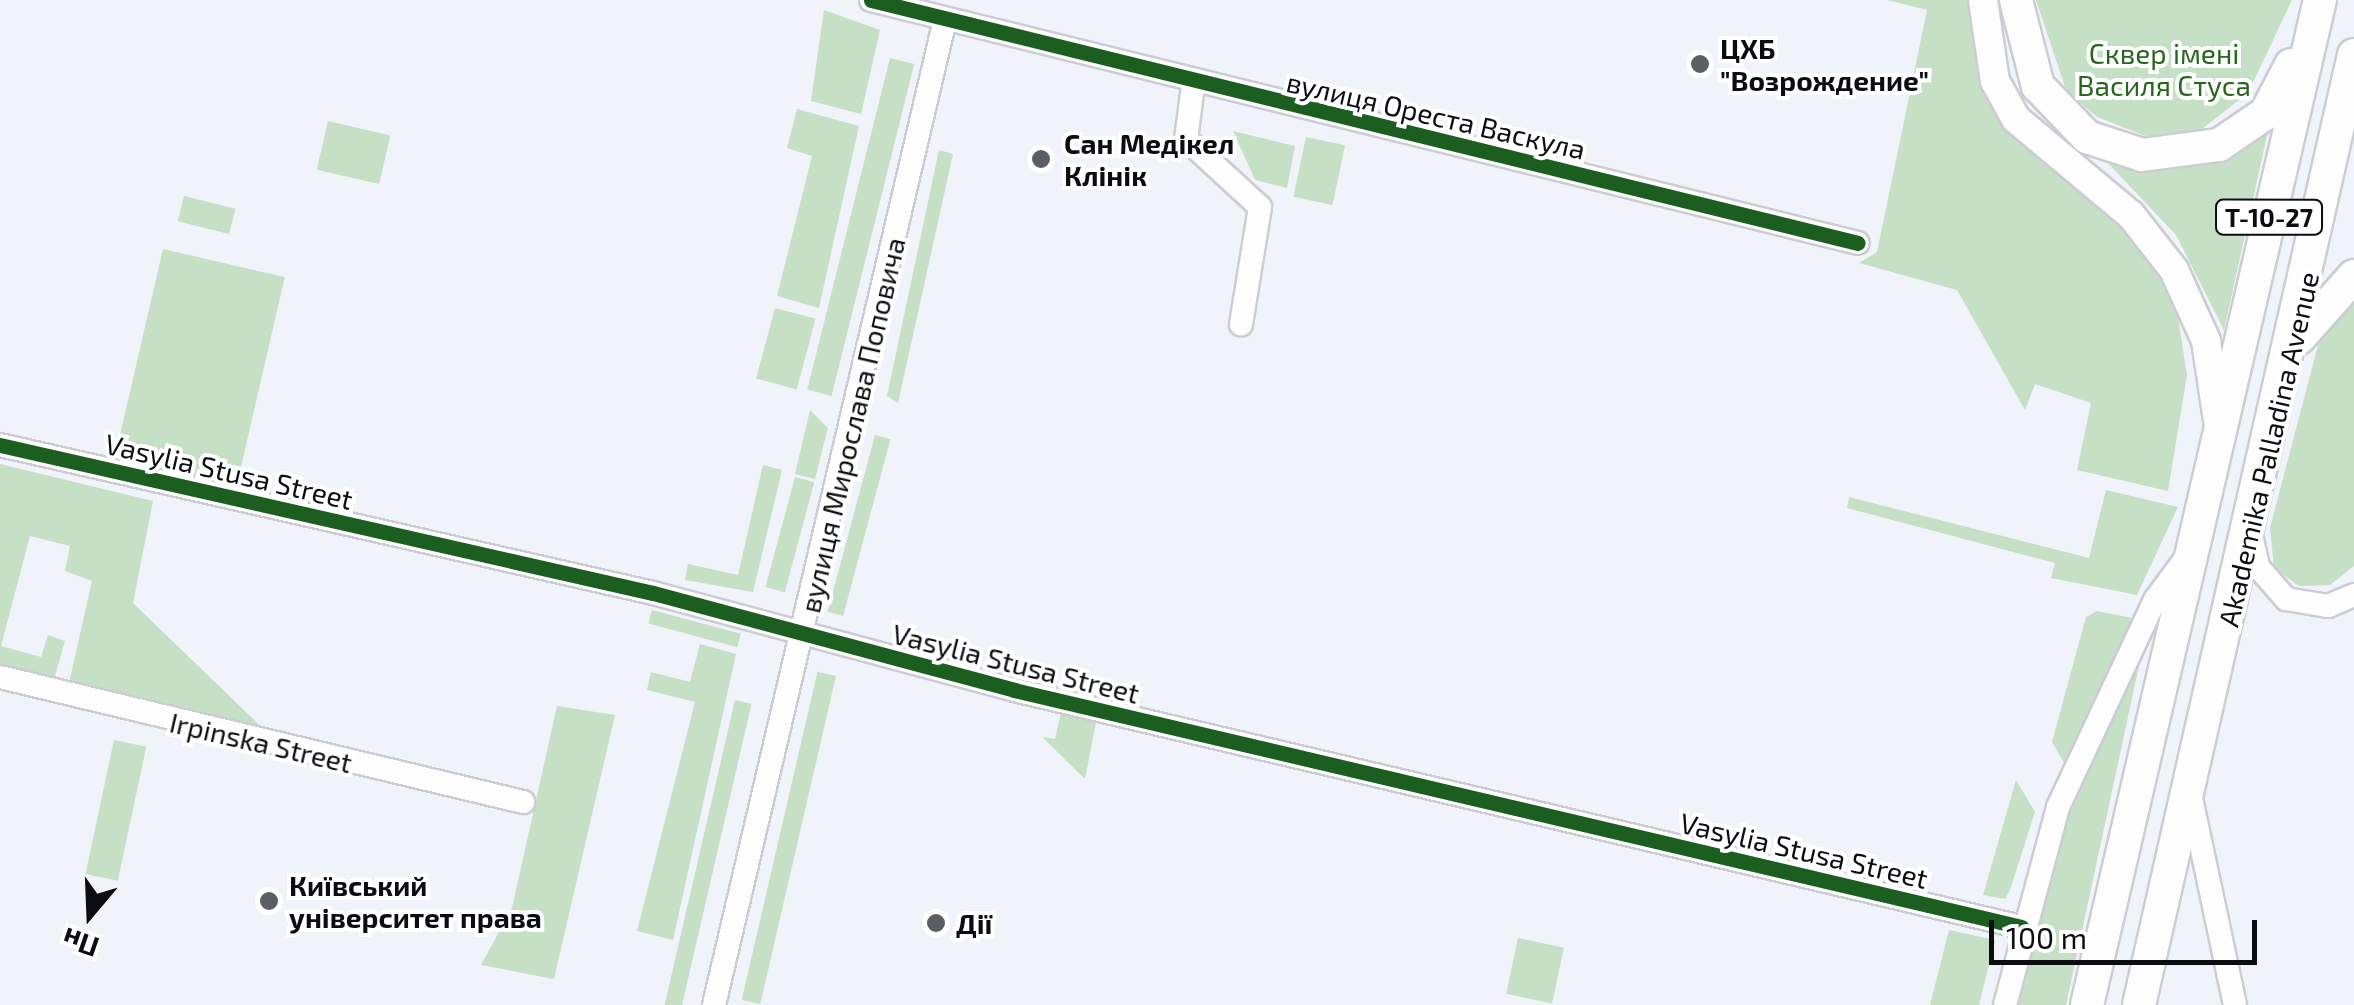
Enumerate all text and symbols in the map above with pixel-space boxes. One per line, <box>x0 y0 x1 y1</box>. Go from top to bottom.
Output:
place label: ЦХБ "Возрождение" <box>1720 31 1929 97</box>
park label: Сквер імені Василя Стуса <box>2077 36 2251 102</box>
marker: ЦХБ "Возрождение" <box>1689 53 1711 75</box>
street label: вулиця Ореста Васкула <box>1283 64 1589 166</box>
place label: Сан Медікел Клінік <box>1064 126 1234 192</box>
marker: Сан Медікел Клінік <box>1028 146 1054 172</box>
road number: Т-10-27 <box>2214 197 2324 237</box>
street label: вулиця Мирослава Поповича <box>792 234 912 616</box>
street label: Akademika Palladina Avenue <box>2211 268 2325 630</box>
street label: Vasylia Stusa Street <box>102 426 356 516</box>
street label: Vasylia Stusa Street <box>889 616 1143 710</box>
street label: Irpinska Street <box>167 705 355 779</box>
street label: Vasylia Stusa Street <box>1677 805 1931 895</box>
north arrow <box>40 865 140 965</box>
place label: Київський університет права <box>289 868 542 934</box>
marker: Київський університет права <box>258 890 280 912</box>
scale bar <box>1994 900 2262 962</box>
place label: Дії <box>956 906 992 940</box>
marker: Дії <box>925 912 947 934</box>
text: 100 m <box>2006 919 2087 955</box>
text: Пн <box>58 921 103 965</box>

